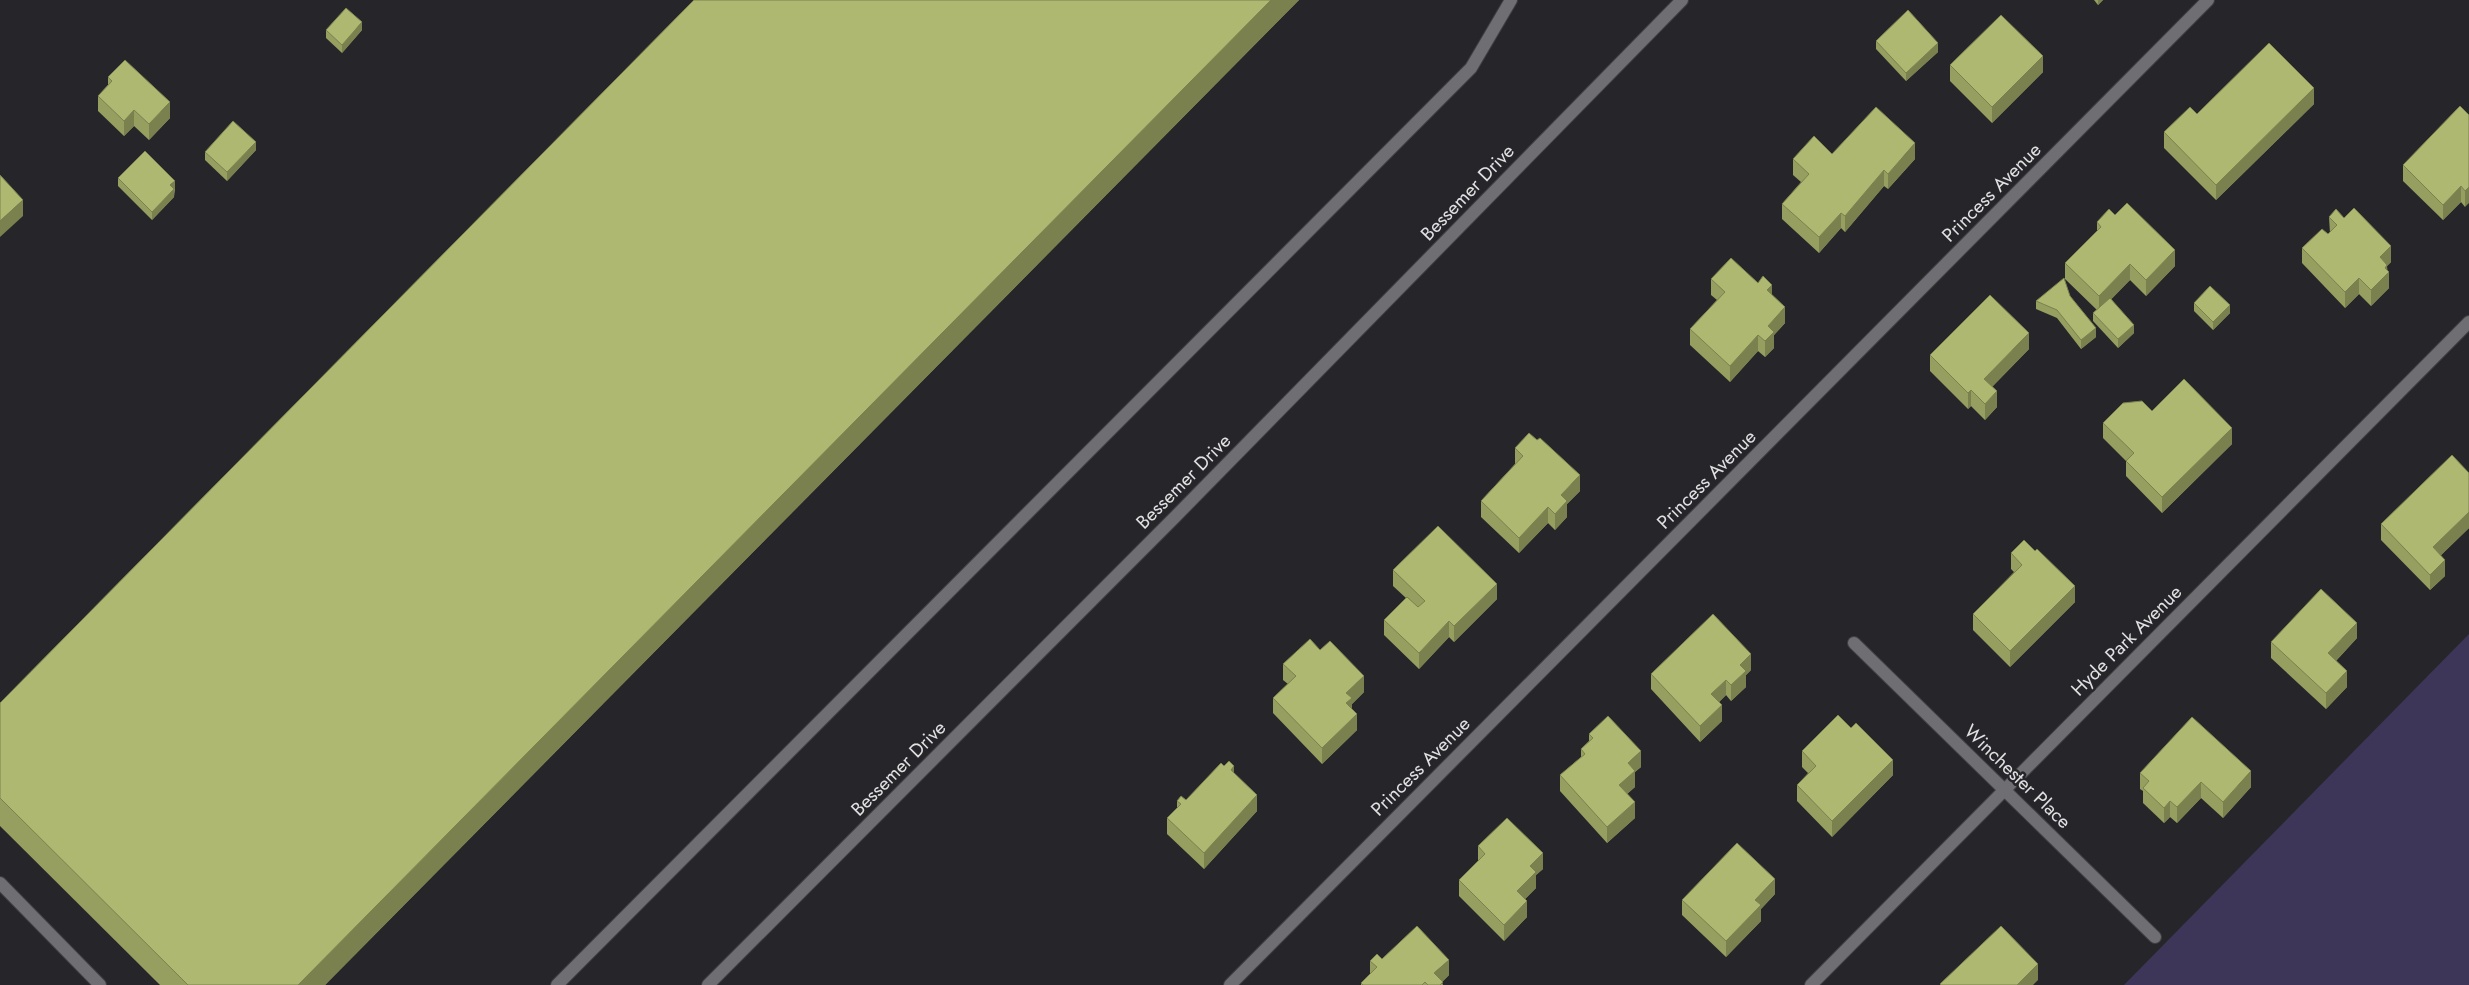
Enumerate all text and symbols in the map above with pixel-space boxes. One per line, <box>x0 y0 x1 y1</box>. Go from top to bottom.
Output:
street label: Princess Avenue <box>1936 137 2047 248</box>
street label: Bessemer Drive <box>1414 138 1520 247</box>
street label: Princess Avenue <box>1651 424 1762 535</box>
street label: Bessemer Drive <box>1130 428 1237 535</box>
street label: Hyde Park Avenue <box>2065 579 2188 702</box>
street label: Princess Avenue <box>1365 711 1476 822</box>
street label: Bessemer Drive <box>845 715 952 822</box>
street label: Winchester Place <box>1958 718 2077 835</box>

